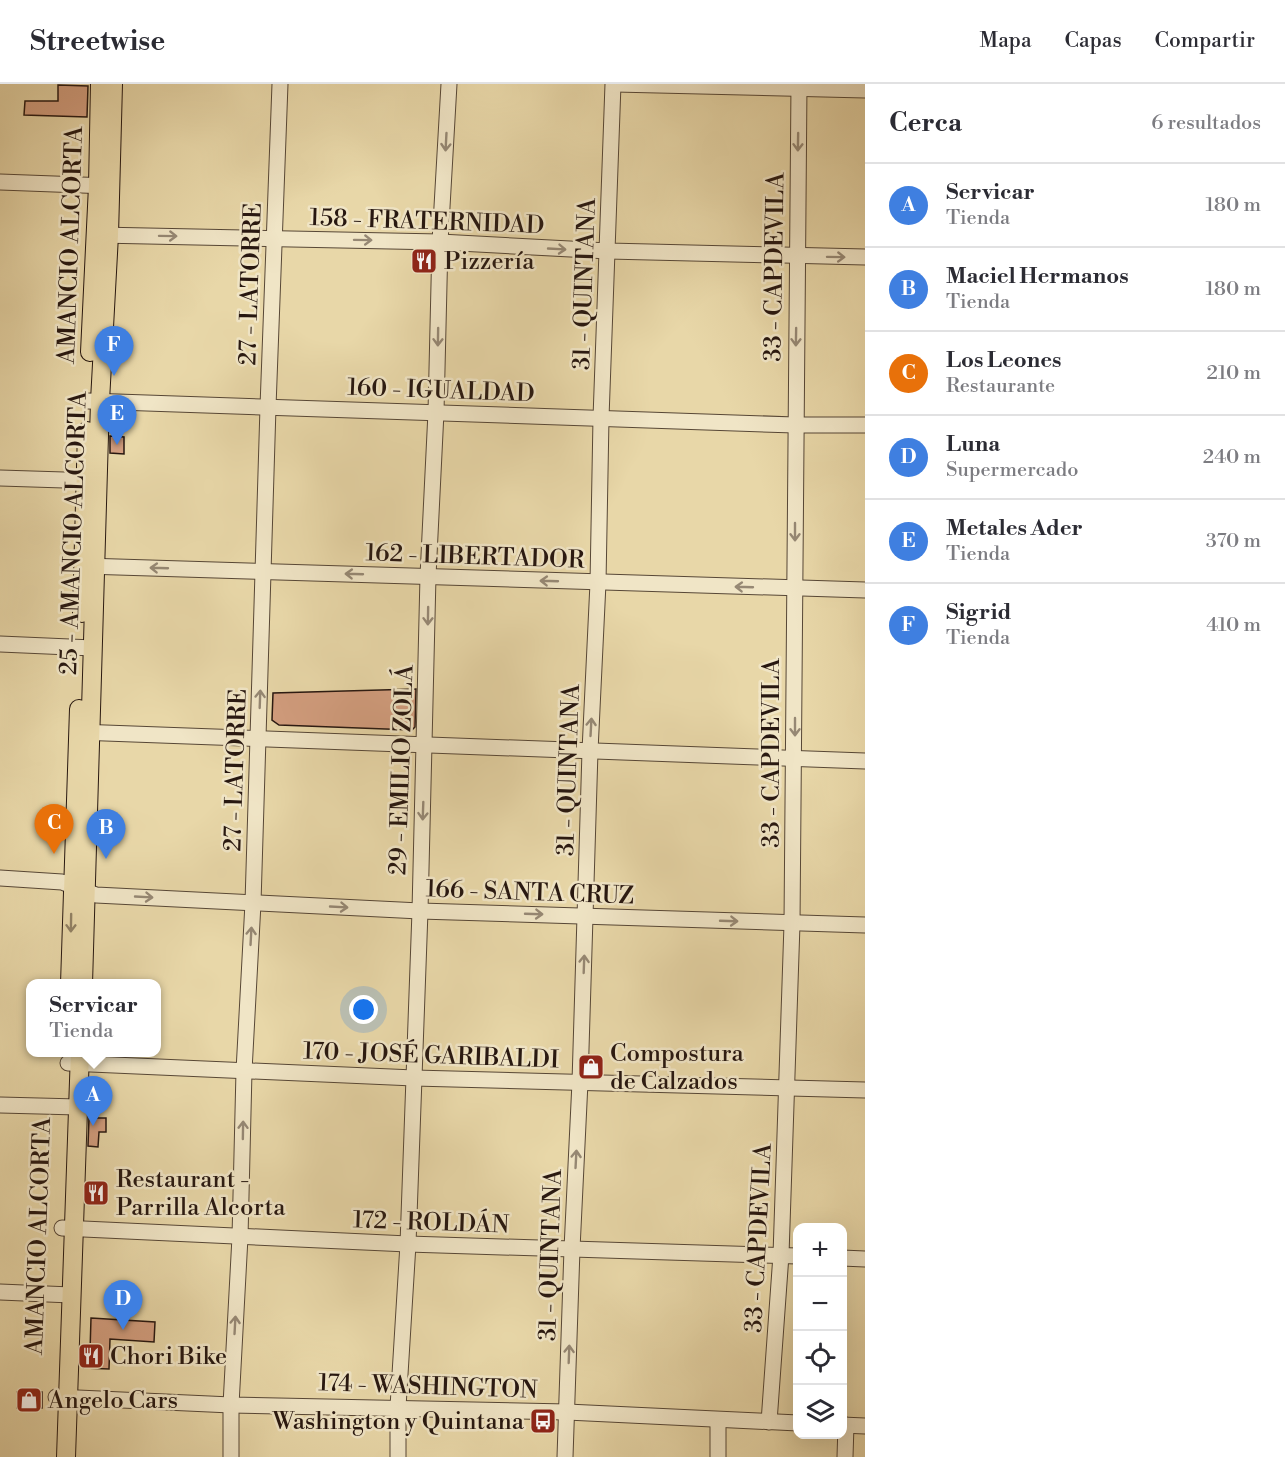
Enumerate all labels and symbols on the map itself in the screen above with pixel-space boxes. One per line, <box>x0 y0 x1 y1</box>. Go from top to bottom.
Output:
street label: AMANCIO ALCORTA <box>52 125 90 365</box>
one-way arrow <box>440 132 451 152</box>
one-way arrow <box>792 132 804 152</box>
street label: 33 - CAPDEVILA <box>758 172 792 362</box>
street label: 31 - QUINTANA <box>567 197 603 371</box>
street label: 27 - LATORRE <box>233 202 269 366</box>
street label: 158 - FRATERNIDAD <box>309 203 545 241</box>
one-way arrow <box>157 230 177 242</box>
one-way arrow <box>352 234 372 246</box>
one-way arrow <box>547 243 567 254</box>
restaurant icon: Pizzería <box>409 246 439 276</box>
place label: Pizzería <box>444 247 535 277</box>
one-way arrow <box>826 251 846 262</box>
pin: F <box>94 326 134 376</box>
one-way arrow <box>432 327 444 347</box>
one-way arrow <box>790 327 802 347</box>
street label: 160 - IGUALDAD <box>347 373 535 409</box>
street label: 25 - AMANCIO ALCORTA <box>54 390 94 675</box>
pin: E <box>98 396 136 445</box>
one-way arrow <box>789 522 801 542</box>
street label: 162 - LIBERTADOR <box>365 538 586 576</box>
one-way arrow <box>149 563 169 574</box>
one-way arrow <box>344 569 364 580</box>
one-way arrow <box>539 575 559 586</box>
one-way arrow <box>734 582 754 593</box>
one-way arrow <box>422 606 434 626</box>
street label: 33 - CAPDEVILA <box>757 658 787 848</box>
street label: 29 - EMILIO ZOLÁ <box>382 664 421 876</box>
street label: 31 - QUINTANA <box>551 683 587 857</box>
street label: 27 - LATORRE <box>218 688 254 852</box>
one-way arrow <box>254 689 265 709</box>
one-way arrow <box>789 717 801 737</box>
one-way arrow <box>586 718 597 738</box>
one-way arrow <box>418 800 429 820</box>
pin: C <box>34 804 74 854</box>
pin: B <box>86 810 126 859</box>
street label: 166 - SANTA CRUZ <box>425 874 635 912</box>
one-way arrow <box>134 892 154 903</box>
one-way arrow <box>328 902 348 913</box>
one-way arrow <box>523 909 543 920</box>
one-way arrow <box>65 912 77 932</box>
one-way arrow <box>718 916 738 927</box>
one-way arrow <box>246 926 257 946</box>
one-way arrow <box>578 955 590 975</box>
your location <box>349 995 378 1024</box>
street label: 170 - JOSÉ GARIBALDI <box>302 1036 560 1075</box>
place label: Compostura de Calzados <box>610 1039 744 1097</box>
shop icon: Compostura de Calzados <box>576 1052 606 1082</box>
pin: A <box>74 1076 112 1126</box>
street label: AMANCIO ALCORTA <box>20 1116 58 1356</box>
one-way arrow <box>237 1121 249 1141</box>
street label: 33 - CAPDEVILA <box>739 1142 779 1333</box>
one-way arrow <box>571 1150 582 1170</box>
place label: Restaurant - Parrilla Alcorta <box>116 1165 286 1223</box>
street label: 31 - QUINTANA <box>533 1168 569 1342</box>
restaurant icon: Restaurant - Parrilla Alcorta <box>81 1178 111 1208</box>
street label: 172 - ROLDÁN <box>352 1204 510 1241</box>
pin: D <box>104 1280 142 1330</box>
one-way arrow <box>230 1316 241 1336</box>
restaurant icon: Chori Bike <box>76 1341 106 1371</box>
place label: Chori Bike <box>110 1342 227 1372</box>
one-way arrow <box>563 1344 574 1364</box>
street label: 174 - WASHINGTON <box>318 1368 538 1406</box>
shop icon: Angelo Cars <box>14 1385 44 1415</box>
place label: Angelo Cars <box>47 1386 178 1416</box>
bus stop icon: Washington y Quintana <box>528 1406 558 1436</box>
place label: Washington y Quintana <box>271 1407 525 1437</box>

